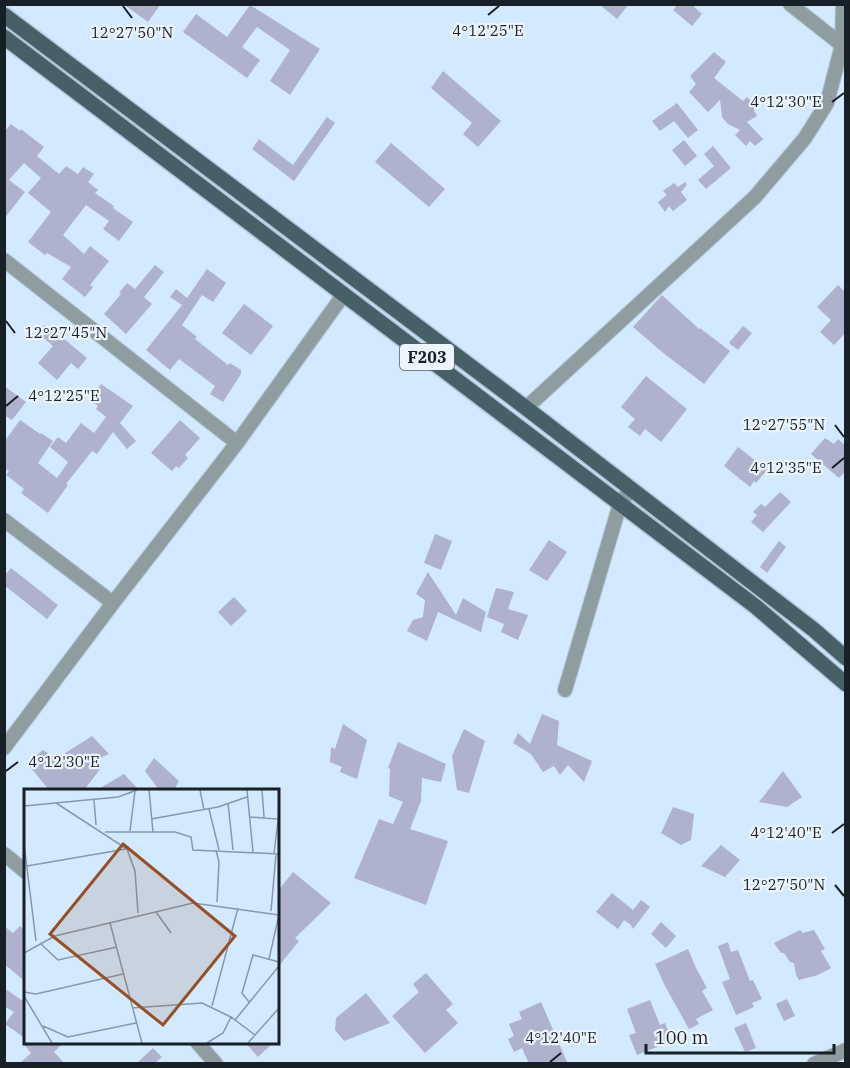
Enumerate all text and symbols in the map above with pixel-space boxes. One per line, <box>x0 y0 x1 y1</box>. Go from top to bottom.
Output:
text: 4°12'25"E <box>452 21 524 40</box>
text: 12°27'50"N <box>91 23 173 42</box>
text: 4°12'30"E <box>750 92 822 111</box>
text: 12°27'45"N <box>25 323 107 342</box>
road number: F203 <box>400 344 454 370</box>
text: 4°12'25"E <box>28 386 100 405</box>
text: 12°27'55"N <box>743 415 825 434</box>
text: 4°12'35"E <box>750 458 822 477</box>
text: 4°12'30"E <box>28 752 100 771</box>
inset map <box>24 789 279 1044</box>
text: 4°12'40"E <box>750 823 822 842</box>
text: 12°27'50"N <box>743 875 825 894</box>
scale bar <box>646 1017 834 1055</box>
text: 100 m <box>655 1026 709 1049</box>
text: 4°12'40"E <box>525 1028 597 1047</box>

